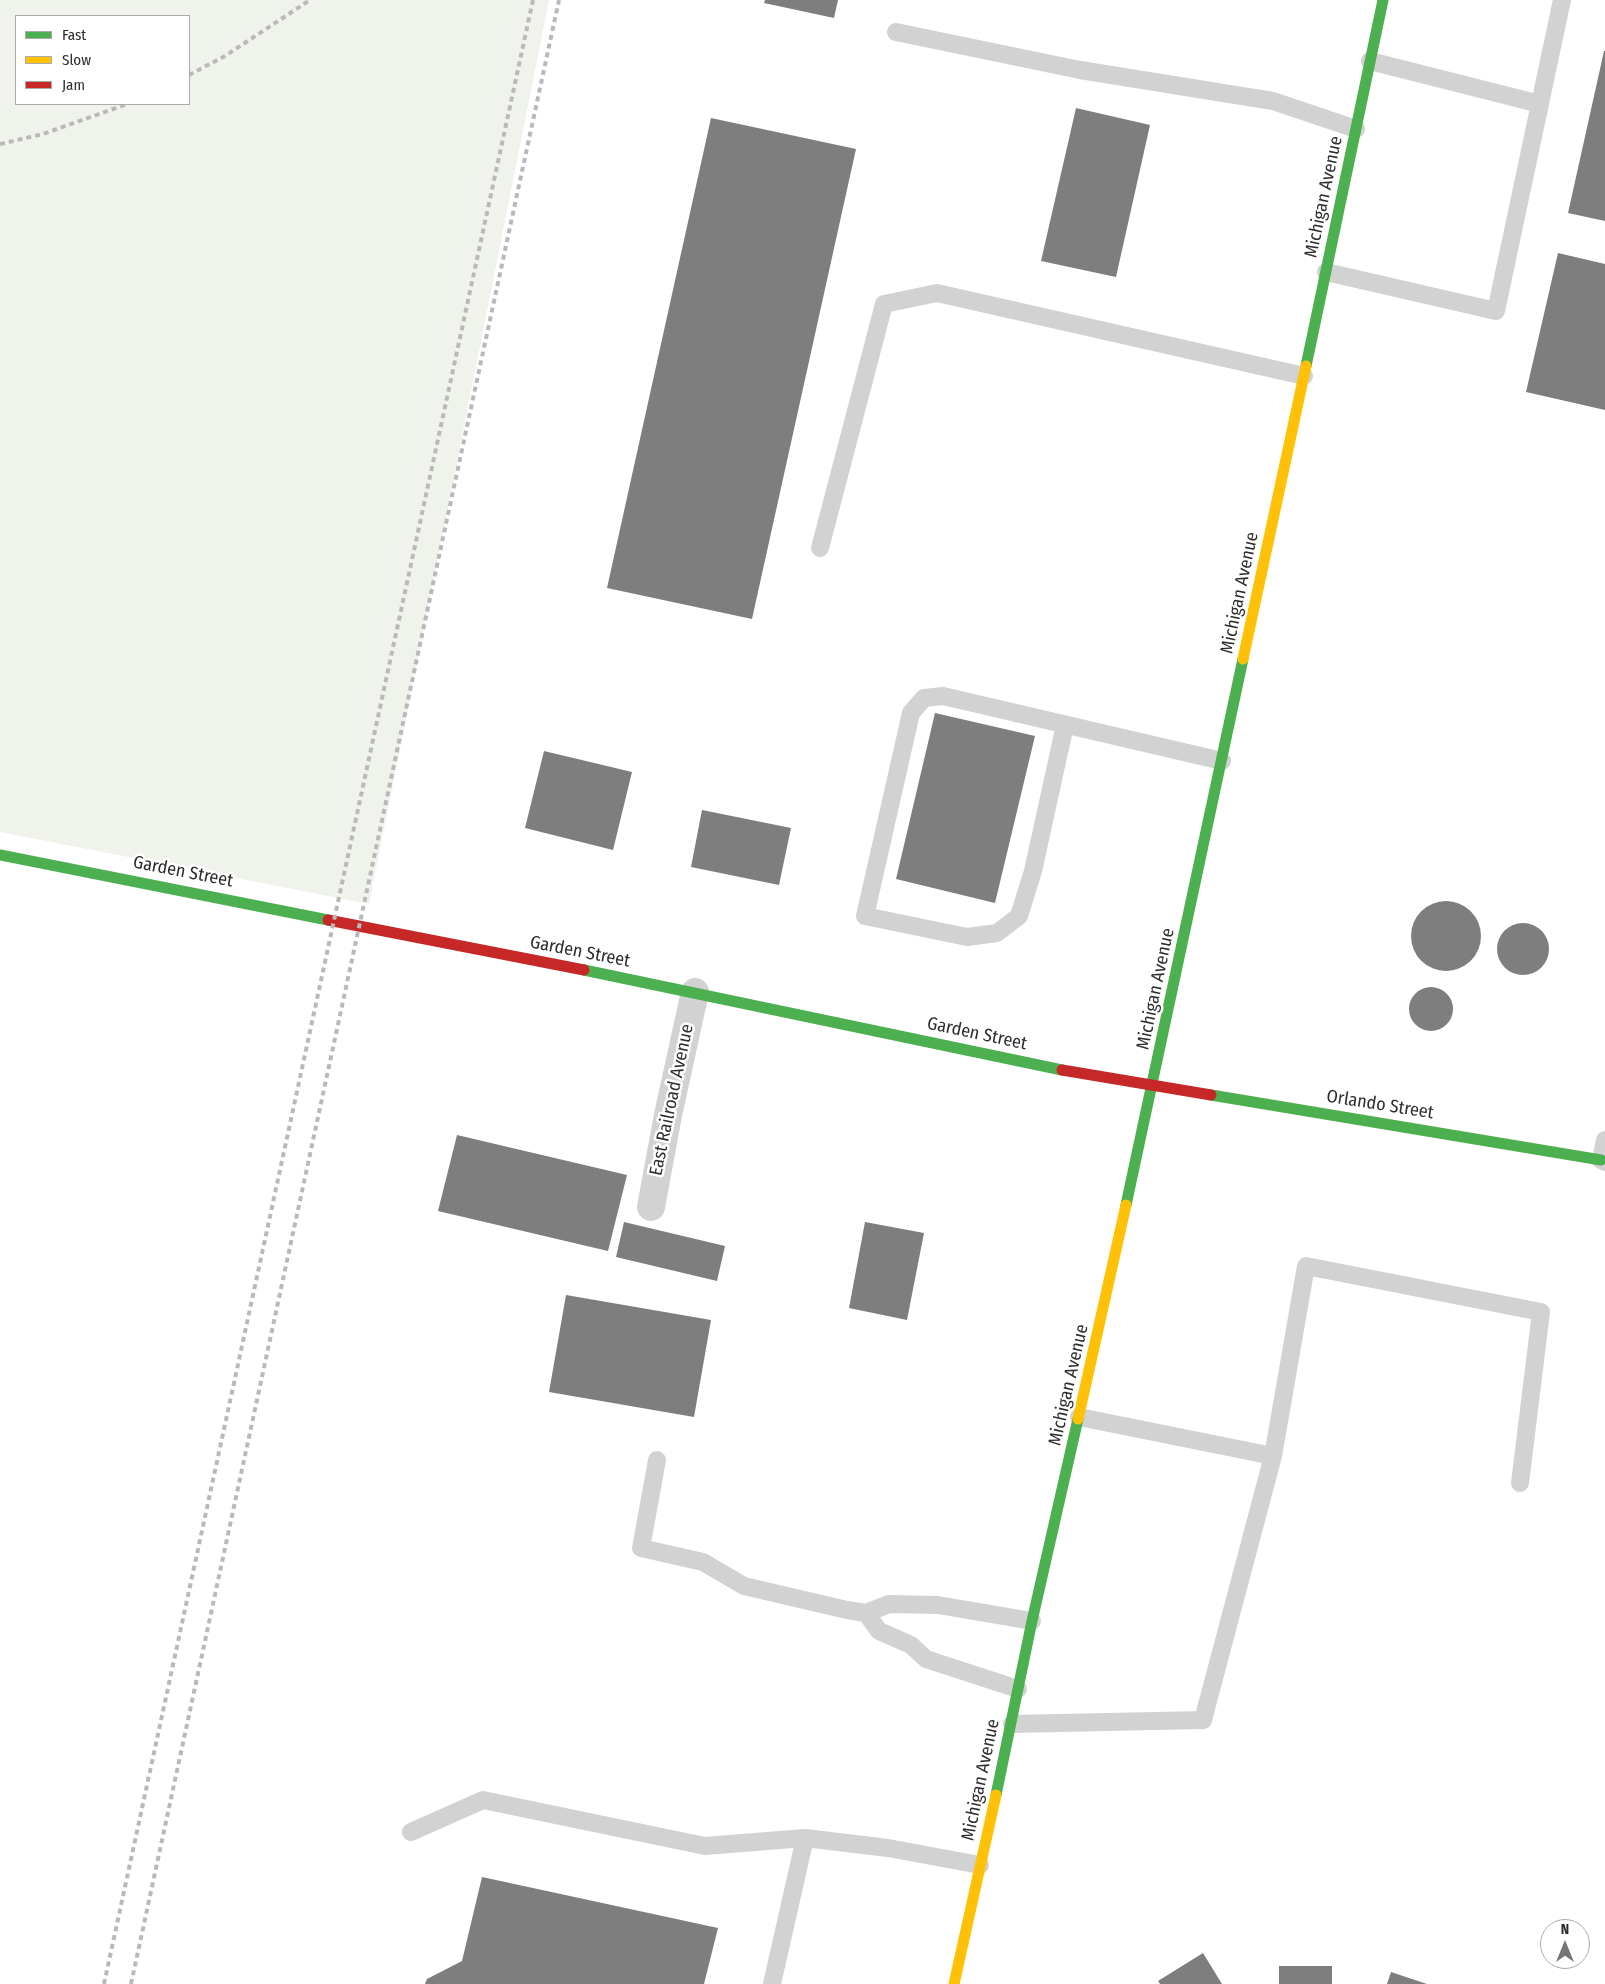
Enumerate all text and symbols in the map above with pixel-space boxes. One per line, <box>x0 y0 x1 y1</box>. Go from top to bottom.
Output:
legend <box>15 15 190 105</box>
text: Fast <box>62 26 86 44</box>
text: Slow <box>62 51 91 69</box>
text: Jam <box>62 76 85 94</box>
street label: Michigan Avenue <box>1301 134 1347 260</box>
street label: Michigan Avenue <box>1217 530 1263 656</box>
street label: Garden Street <box>131 852 235 892</box>
street label: Michigan Avenue <box>1133 926 1179 1052</box>
street label: Garden Street <box>528 932 632 972</box>
street label: Garden Street <box>925 1013 1029 1055</box>
street label: East Railroad Avenue <box>645 1022 699 1178</box>
street label: Orlando Street <box>1325 1086 1435 1124</box>
street label: Michigan Avenue <box>1045 1322 1093 1448</box>
street label: Michigan Avenue <box>958 1717 1004 1843</box>
north arrow <box>1540 1919 1590 1969</box>
text: N <box>1561 1921 1569 1938</box>

